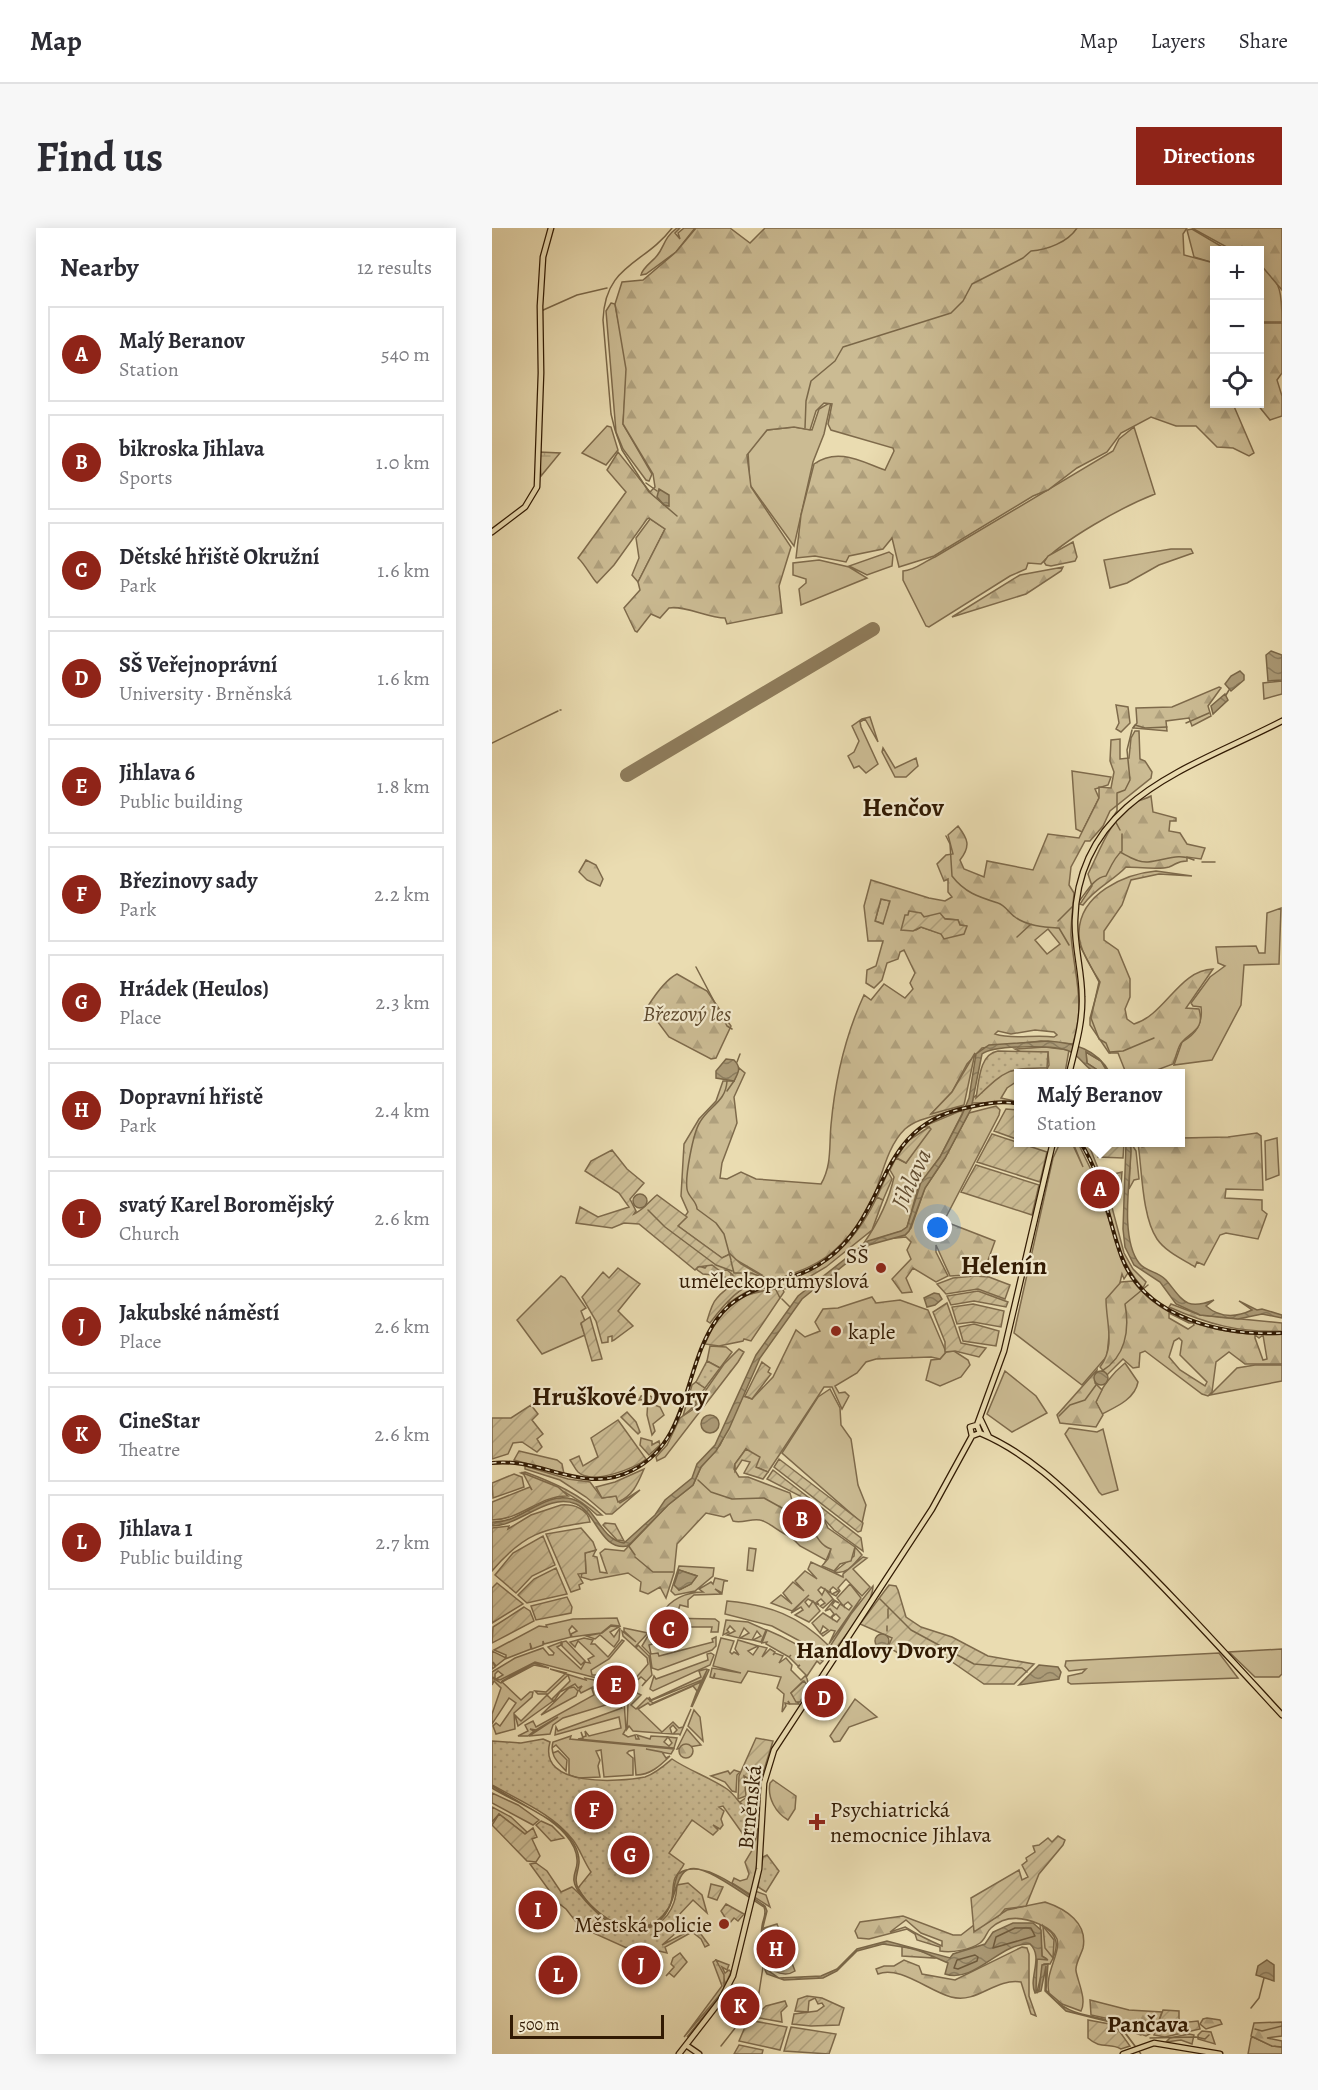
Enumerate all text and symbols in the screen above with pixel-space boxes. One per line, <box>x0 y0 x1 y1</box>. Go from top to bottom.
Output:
text: Map <box>30 22 82 60</box>
text: Map <box>1079 27 1118 55</box>
text: Layers <box>1151 27 1206 55</box>
text: Share <box>1239 27 1288 55</box>
button: Directions <box>1136 127 1282 185</box>
text: Find us <box>36 128 163 185</box>
map controls <box>1210 246 1264 408</box>
button: + <box>1210 246 1264 300</box>
text: Nearby <box>60 250 139 285</box>
text: 12 results <box>357 254 432 281</box>
button: − <box>1210 300 1264 354</box>
text: Malý Beranov <box>119 326 245 356</box>
text: A <box>75 341 88 368</box>
text: 540 m <box>381 341 430 368</box>
button: locate <box>1210 354 1264 408</box>
text: Station <box>119 356 179 383</box>
text: bikroska Jihlava <box>119 434 265 464</box>
text: B <box>75 449 88 476</box>
text: 1.0 km <box>376 449 430 476</box>
text: Sports <box>119 464 172 491</box>
text: Dětské hřiště Okružní <box>119 542 319 572</box>
text: C <box>75 557 88 584</box>
text: 1.6 km <box>377 557 430 584</box>
text: Park <box>119 572 157 599</box>
text: SŠ Veřejnoprávní <box>119 650 278 680</box>
text: D <box>75 665 88 692</box>
text: 1.6 km <box>377 665 430 692</box>
text: University · Brněnská <box>119 680 292 707</box>
text: Jihlava 6 <box>119 758 195 788</box>
text: E <box>76 773 87 800</box>
text: 1.8 km <box>377 773 430 800</box>
text: Public building <box>119 788 243 815</box>
district label: Henčov <box>862 790 945 825</box>
text: Březinovy sady <box>119 866 258 896</box>
text: F <box>76 881 87 908</box>
text: 2.2 km <box>374 881 430 908</box>
text: Park <box>119 896 157 923</box>
text: Hrádek (Heulos) <box>119 974 269 1004</box>
text: G <box>75 989 88 1016</box>
text: 2.3 km <box>376 989 430 1016</box>
park label: Březový les <box>643 999 732 1029</box>
text: Place <box>119 1004 161 1031</box>
popup <box>1014 1069 1185 1147</box>
text: Malý Beranov <box>1037 1080 1162 1110</box>
text: Dopravní hřistě <box>119 1082 263 1112</box>
text: H <box>74 1097 89 1124</box>
text: 2.4 km <box>375 1097 430 1124</box>
text: Station <box>1037 1110 1096 1137</box>
text: Park <box>119 1112 157 1139</box>
water label: Jihlava <box>883 1144 939 1215</box>
pin: A <box>1080 1166 1120 1212</box>
text: svatý Karel Boromějský <box>119 1190 334 1220</box>
text: I <box>78 1205 85 1232</box>
text: 2.6 km <box>375 1205 430 1232</box>
your location <box>923 1213 952 1242</box>
text: Church <box>119 1220 180 1247</box>
place label: SŠ uměleckoprůmyslová <box>679 1241 870 1296</box>
district label: Helenín <box>961 1248 1048 1283</box>
marker: SŠ uměleckoprůmyslová <box>874 1261 888 1275</box>
text: Jakubské náměstí <box>119 1298 279 1328</box>
text: J <box>78 1313 85 1340</box>
text: 2.6 km <box>375 1313 430 1340</box>
place label: kaple <box>848 1317 896 1347</box>
marker: kaple <box>829 1324 843 1338</box>
text: Place <box>119 1328 161 1355</box>
district label: Hruškové Dvory <box>532 1379 709 1414</box>
text: CineStar <box>119 1406 200 1436</box>
text: K <box>75 1421 88 1448</box>
text: 2.6 km <box>375 1421 430 1448</box>
text: Theatre <box>119 1436 180 1463</box>
pin: B <box>782 1496 822 1542</box>
text: Jihlava 1 <box>119 1514 193 1544</box>
text: L <box>76 1529 87 1556</box>
text: 2.7 km <box>375 1529 430 1556</box>
text: Public building <box>119 1544 243 1571</box>
pin: C <box>650 1606 688 1652</box>
district label: Handlovy Dvory <box>796 1634 959 1666</box>
pin: E <box>596 1662 636 1708</box>
pin: D <box>804 1676 844 1720</box>
street label: Brněnská <box>731 1763 769 1851</box>
pin: F <box>574 1788 614 1832</box>
place label: Psychiatrická nemocnice Jihlava <box>830 1795 992 1850</box>
marker: Psychiatrická nemocnice Jihlava <box>808 1813 826 1831</box>
pin: G <box>610 1832 650 1878</box>
pin: I <box>518 1888 558 1932</box>
place label: Městská policie <box>574 1910 712 1940</box>
marker: Městská policie <box>717 1917 731 1931</box>
pin: H <box>756 1926 796 1972</box>
pin: J <box>622 1942 660 1988</box>
pin: L <box>538 1952 578 1998</box>
pin: K <box>720 1984 760 2028</box>
district label: Pančava <box>1107 2008 1190 2040</box>
scale bar <box>510 2012 664 2040</box>
text: 500 m <box>519 2014 559 2036</box>

